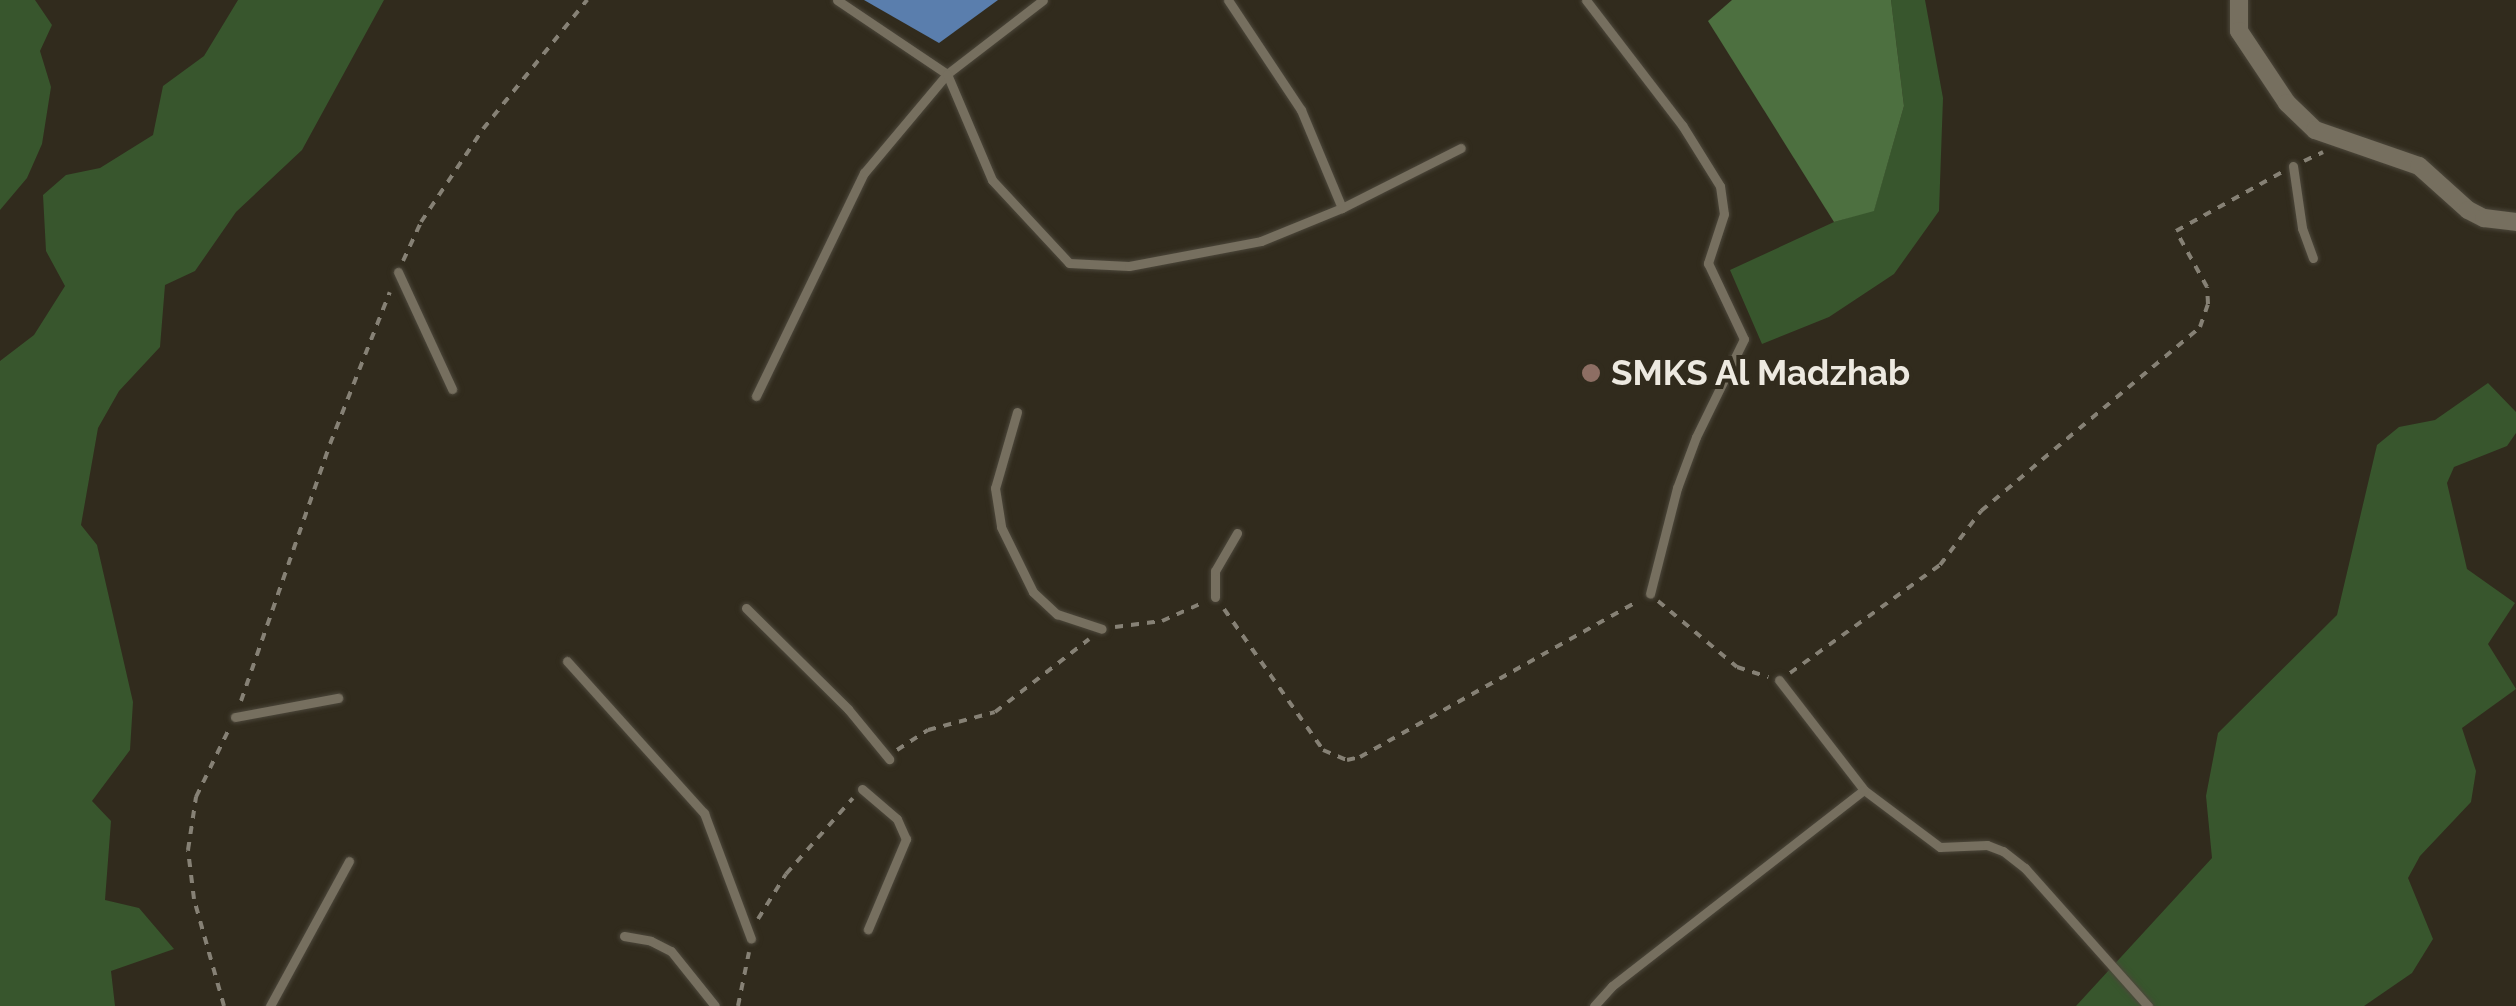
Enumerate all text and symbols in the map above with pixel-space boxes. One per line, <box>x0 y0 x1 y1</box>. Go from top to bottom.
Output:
place label: SMKS Al Madzhab <box>1611 352 1912 394</box>
marker: SMKS Al Madzhab <box>1580 362 1602 384</box>

